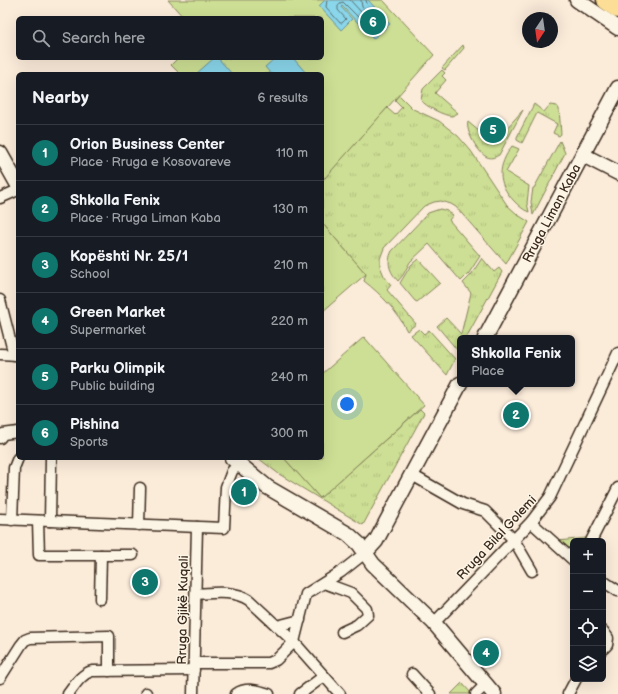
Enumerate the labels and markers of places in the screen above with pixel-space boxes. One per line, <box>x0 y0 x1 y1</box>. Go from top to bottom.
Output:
pin: 6 <box>360 7 386 37</box>
pin: 5 <box>480 115 506 145</box>
pin: 2 <box>503 400 529 430</box>
pin: 1 <box>231 477 257 507</box>
pin: 3 <box>132 567 158 597</box>
pin: 4 <box>473 638 499 668</box>

